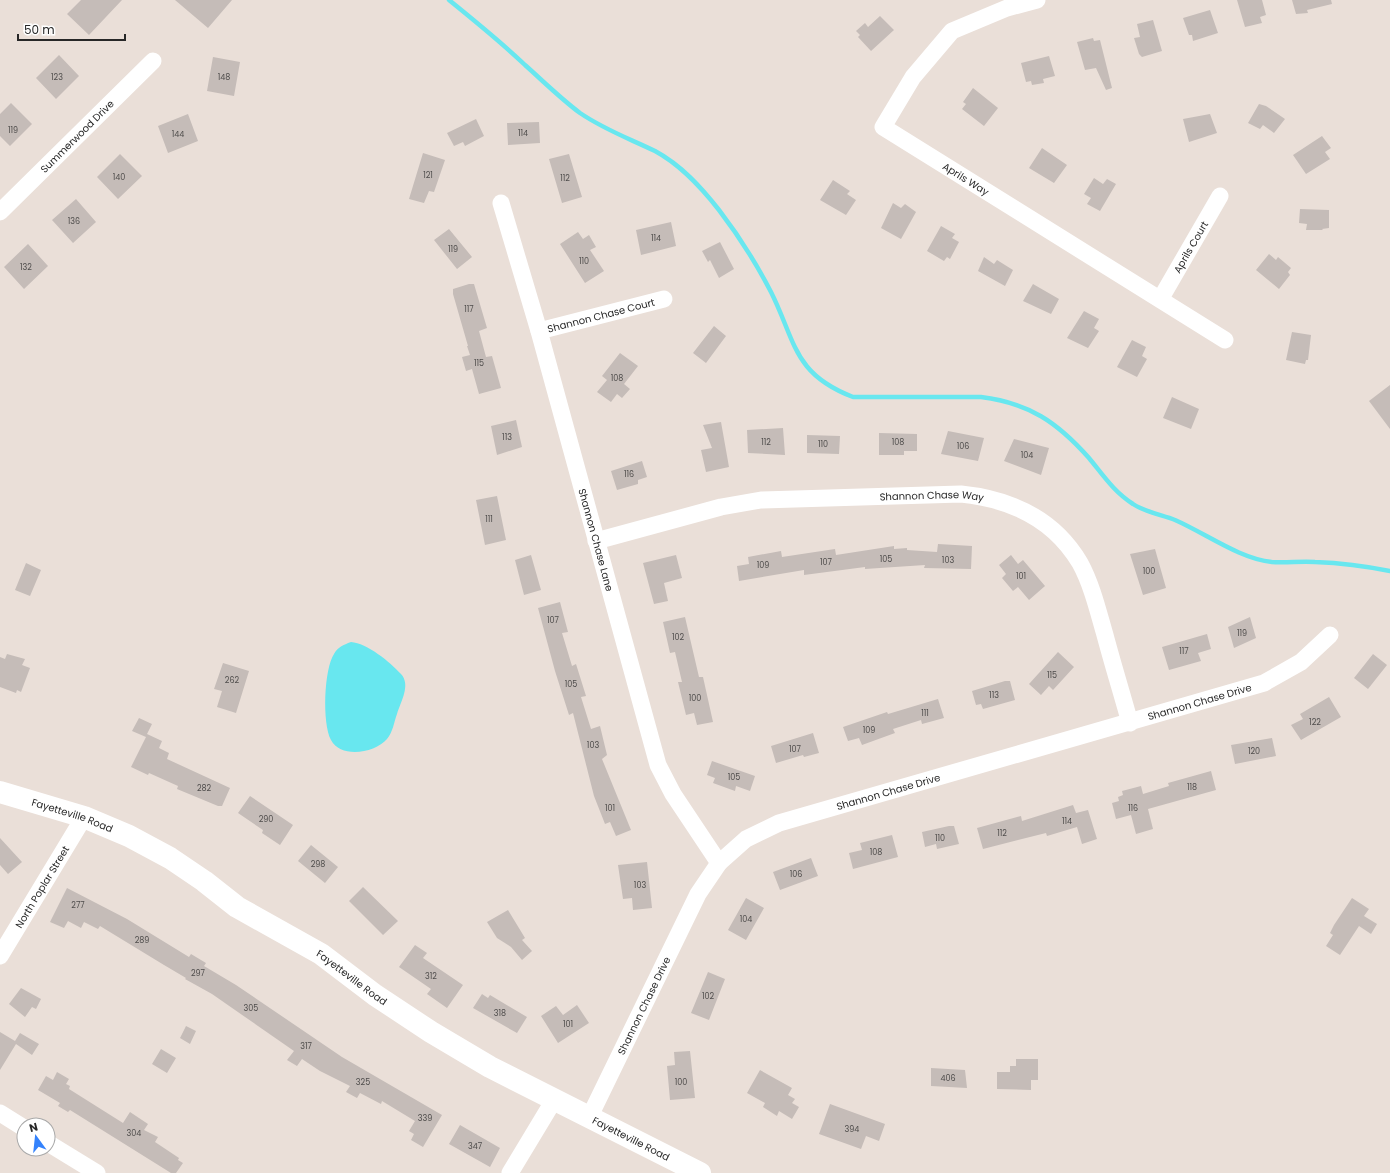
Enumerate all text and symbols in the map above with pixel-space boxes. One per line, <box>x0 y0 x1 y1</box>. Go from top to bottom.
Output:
scale bar <box>18 16 125 42</box>
text: 50 m <box>24 21 55 38</box>
house number: 123 <box>51 72 63 83</box>
house number: 148 <box>218 72 230 83</box>
street label: Summerwood Drive <box>37 97 118 176</box>
house number: 119 <box>8 125 18 136</box>
house number: 114 <box>518 128 528 139</box>
house number: 144 <box>172 129 184 140</box>
street label: Aprils Way <box>940 159 992 199</box>
house number: 121 <box>423 170 433 181</box>
house number: 140 <box>113 172 125 183</box>
house number: 112 <box>560 173 570 184</box>
house number: 136 <box>68 216 80 227</box>
street label: Aprils Court <box>1170 218 1212 276</box>
house number: 114 <box>651 233 661 244</box>
house number: 119 <box>448 244 458 255</box>
house number: 110 <box>579 256 589 267</box>
house number: 132 <box>20 262 32 273</box>
street label: Shannon Chase Court <box>546 295 657 337</box>
house number: 117 <box>464 304 474 315</box>
house number: 115 <box>474 358 484 369</box>
house number: 108 <box>611 373 623 384</box>
house number: 113 <box>502 432 512 443</box>
house number: 112 <box>761 437 771 448</box>
house number: 108 <box>892 437 904 448</box>
house number: 110 <box>818 439 828 450</box>
house number: 106 <box>957 441 969 452</box>
house number: 104 <box>1021 450 1033 461</box>
house number: 116 <box>624 469 634 480</box>
street label: Shannon Chase Lane <box>575 487 617 593</box>
street label: Shannon Chase Way <box>879 487 985 505</box>
house number: 111 <box>485 514 493 525</box>
house number: 105 <box>880 554 892 565</box>
house number: 103 <box>942 555 954 566</box>
house number: 107 <box>820 557 833 568</box>
house number: 109 <box>757 560 769 571</box>
house number: 100 <box>1143 566 1155 577</box>
house number: 101 <box>1016 571 1026 582</box>
house number: 107 <box>547 615 560 626</box>
house number: 119 <box>1237 628 1247 639</box>
house number: 102 <box>672 632 684 643</box>
house number: 117 <box>1179 646 1189 657</box>
house number: 115 <box>1047 670 1057 681</box>
house number: 262 <box>225 675 240 686</box>
house number: 105 <box>565 679 577 690</box>
street label: Shannon Chase Drive <box>1146 680 1253 724</box>
house number: 113 <box>989 690 999 701</box>
house number: 100 <box>689 693 701 704</box>
house number: 111 <box>921 708 929 719</box>
house number: 122 <box>1309 717 1321 728</box>
house number: 109 <box>863 725 875 736</box>
house number: 103 <box>587 740 599 751</box>
house number: 107 <box>789 744 802 755</box>
house number: 120 <box>1248 746 1260 757</box>
street label: Shannon Chase Drive <box>835 770 942 814</box>
house number: 105 <box>728 772 740 783</box>
house number: 118 <box>1187 782 1197 793</box>
house number: 282 <box>197 783 212 794</box>
street label: Fayetteville Road <box>30 795 115 836</box>
house number: 101 <box>605 803 615 814</box>
house number: 116 <box>1128 803 1138 814</box>
house number: 290 <box>259 814 273 825</box>
house number: 114 <box>1062 816 1072 827</box>
house number: 112 <box>997 828 1007 839</box>
house number: 110 <box>935 833 945 844</box>
street label: North Poplar Street <box>12 843 73 931</box>
house number: 108 <box>870 847 882 858</box>
house number: 298 <box>311 859 325 870</box>
house number: 106 <box>790 869 802 880</box>
house number: 103 <box>634 880 646 891</box>
house number: 277 <box>71 900 85 911</box>
house number: 104 <box>740 914 752 925</box>
house number: 289 <box>135 935 149 946</box>
street label: Fayetteville Road <box>314 946 390 1009</box>
street label: Shannon Chase Drive <box>614 954 674 1057</box>
house number: 297 <box>191 968 206 979</box>
house number: 312 <box>425 971 437 982</box>
house number: 102 <box>702 991 714 1002</box>
house number: 305 <box>244 1003 258 1014</box>
house number: 318 <box>494 1008 506 1019</box>
house number: 101 <box>563 1019 573 1030</box>
house number: 317 <box>300 1041 312 1052</box>
house number: 406 <box>940 1073 956 1084</box>
house number: 325 <box>356 1077 370 1088</box>
house number: 100 <box>675 1077 687 1088</box>
house number: 339 <box>418 1113 432 1124</box>
street label: Fayetteville Road <box>590 1113 672 1165</box>
north arrow <box>16 1117 56 1157</box>
text: N <box>27 1119 39 1136</box>
house number: 394 <box>845 1124 859 1135</box>
house number: 304 <box>127 1128 141 1139</box>
house number: 347 <box>468 1141 483 1152</box>

